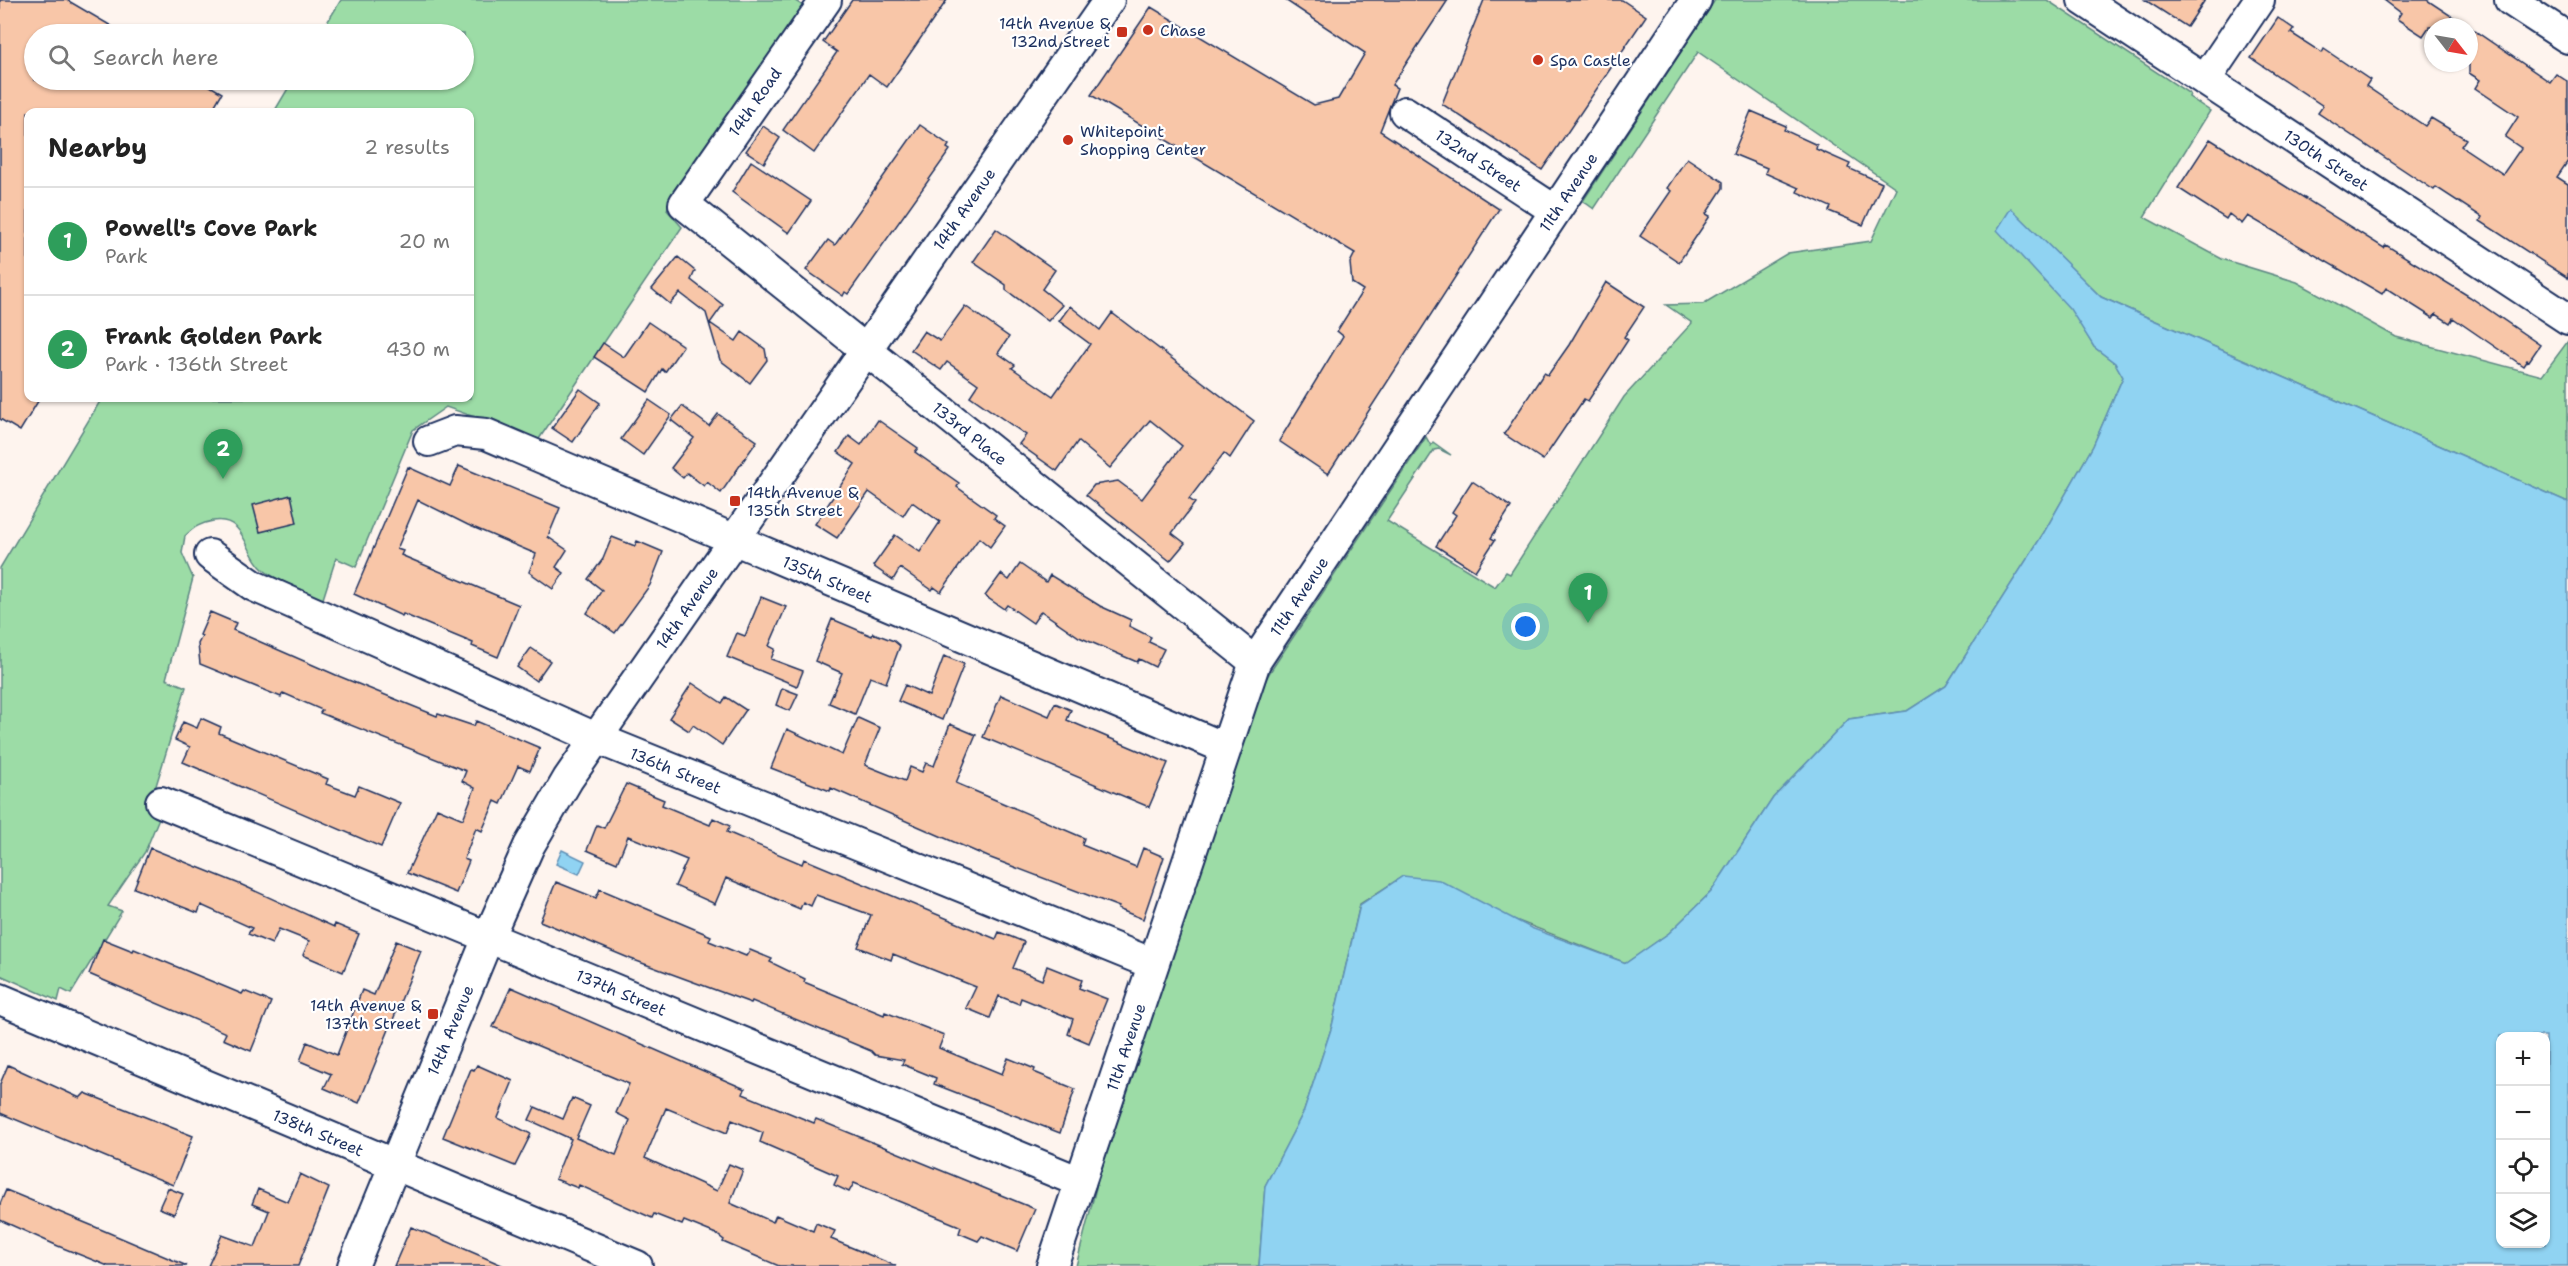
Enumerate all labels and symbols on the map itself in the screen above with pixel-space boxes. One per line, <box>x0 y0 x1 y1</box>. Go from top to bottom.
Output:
place label: 14th Avenue & 132nd Street <box>999 13 1111 52</box>
north arrow <box>2424 18 2478 72</box>
place label: Chase <box>1160 20 1206 41</box>
marker: Chase <box>1141 23 1155 37</box>
marker: 14th Avenue & 132nd Street <box>1115 25 1129 39</box>
place label: Spa Castle <box>1550 50 1631 71</box>
marker: Spa Castle <box>1531 53 1545 67</box>
street label: 14th Road <box>724 63 786 141</box>
place label: Whitepoint Shopping Center <box>1080 121 1206 160</box>
street label: 132nd Street <box>1431 124 1526 196</box>
street label: 130th Street <box>2280 124 2373 195</box>
marker: Whitepoint Shopping Center <box>1061 133 1075 147</box>
street label: 11th Avenue <box>1534 148 1602 236</box>
street label: 14th Avenue <box>928 164 1000 254</box>
street label: 133rd Place <box>928 397 1012 470</box>
pin: 2 <box>204 430 242 479</box>
place label: 14th Avenue & 135th Street <box>747 482 859 521</box>
marker: 14th Avenue & 135th Street <box>728 494 742 508</box>
street label: 135th Street <box>779 551 876 607</box>
street label: 11th Avenue <box>1265 553 1333 640</box>
street label: 14th Avenue <box>651 563 723 653</box>
pin: 1 <box>1568 574 1608 623</box>
your location <box>1511 612 1540 641</box>
street label: 136th Street <box>627 742 724 798</box>
street label: 137th Street <box>573 964 670 1020</box>
street label: 14th Avenue <box>422 982 478 1078</box>
place label: 14th Avenue & 137th Street <box>310 995 422 1034</box>
street label: 11th Avenue <box>1101 1000 1150 1094</box>
marker: 14th Avenue & 137th Street <box>426 1007 440 1021</box>
street label: 138th Street <box>269 1104 367 1161</box>

